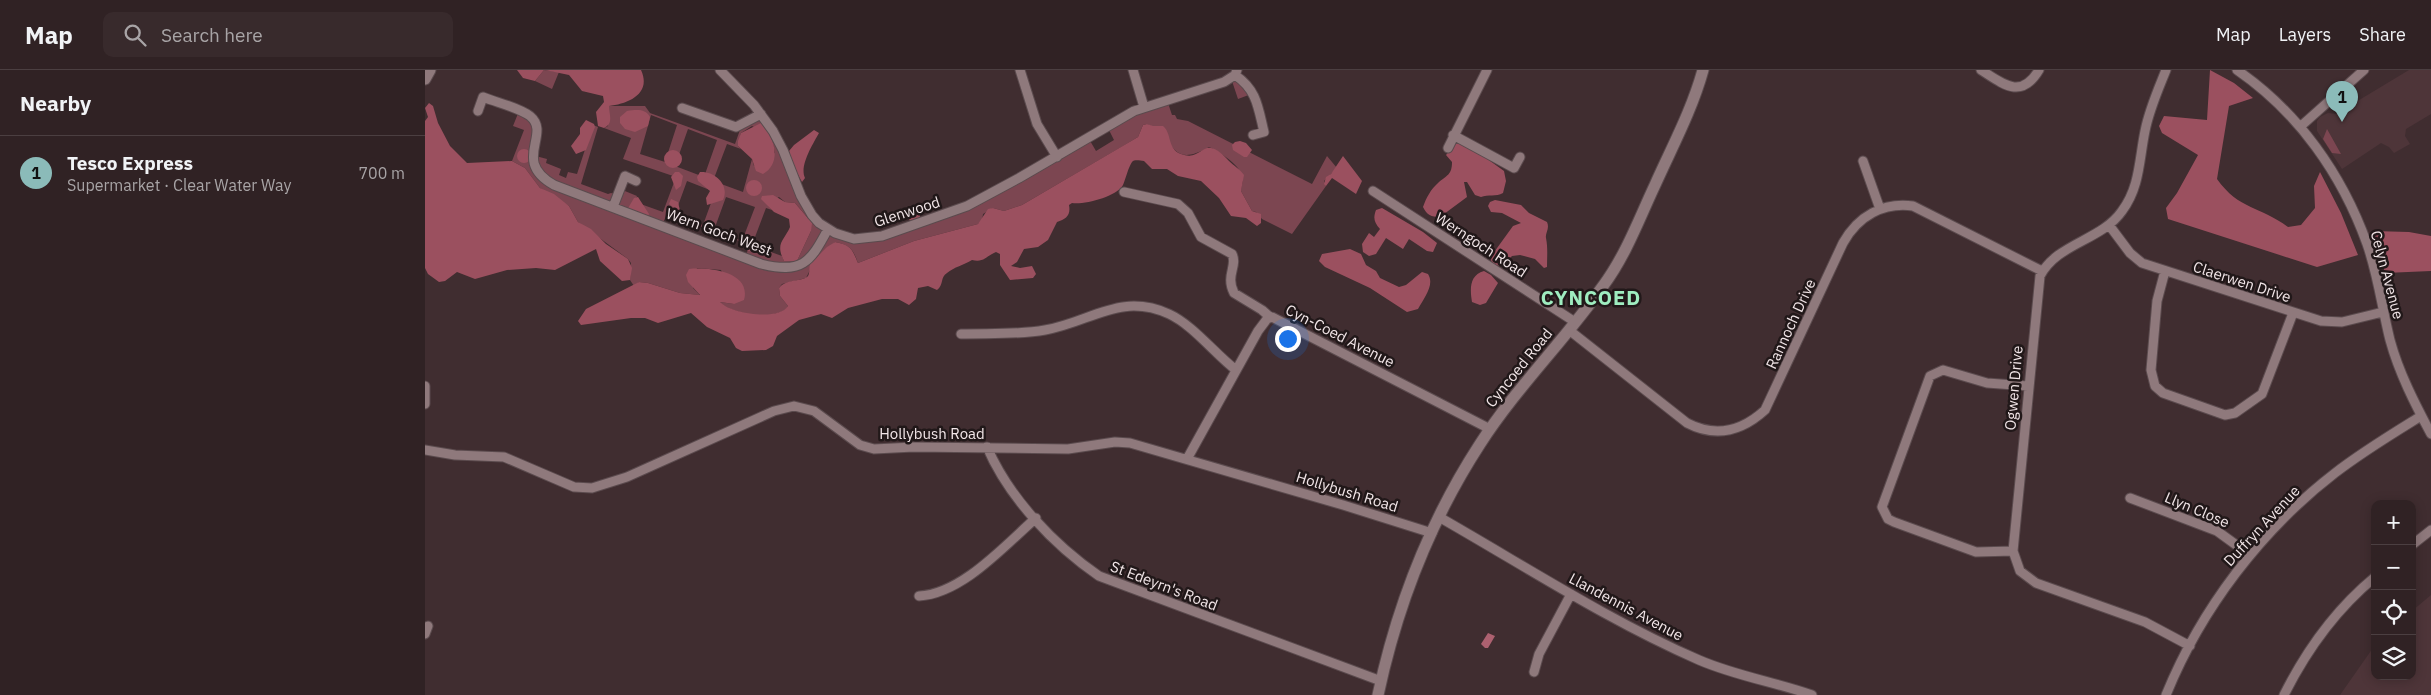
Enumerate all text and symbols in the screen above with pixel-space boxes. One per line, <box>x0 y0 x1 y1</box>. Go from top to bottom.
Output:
search box <box>103 12 453 57</box>
text: Map <box>25 19 73 51</box>
icon: search <box>121 21 149 49</box>
text: Search here <box>161 23 263 47</box>
text: Map <box>2216 23 2251 46</box>
text: Layers <box>2279 23 2331 46</box>
text: Share <box>2359 23 2406 46</box>
pin: 1 <box>2326 81 2358 122</box>
text: Nearby <box>20 89 91 117</box>
text: Tesco Express <box>67 151 193 175</box>
text: 1 <box>31 163 41 183</box>
text: 700 m <box>358 163 405 183</box>
text: Supermarket · Clear Water Way <box>67 175 291 195</box>
street label: Glenwood <box>872 192 942 231</box>
street label: Wern Goch West <box>664 204 775 259</box>
street label: Werngoch Road <box>1432 208 1531 281</box>
street label: Celyn Avenue <box>2367 228 2408 321</box>
street label: Claerwen Drive <box>2191 257 2293 306</box>
street label: Rannoch Drive <box>1761 276 1820 372</box>
district label: CYNCOED <box>1541 284 1641 311</box>
street label: Cyn-Coed Avenue <box>1283 300 1398 371</box>
street label: Cyncoed Road <box>1481 324 1556 411</box>
your location <box>1275 326 1301 352</box>
street label: Ogwen Drive <box>2000 345 2027 431</box>
street label: Hollybush Road <box>879 424 985 443</box>
street label: Hollybush Road <box>1294 467 1400 516</box>
street label: Duffryn Avenue <box>2219 481 2304 570</box>
street label: Llyn Close <box>2162 487 2232 532</box>
map controls <box>2371 500 2416 680</box>
button: + <box>2371 500 2416 545</box>
button: − <box>2371 545 2416 590</box>
street label: St Edeyrn's Road <box>1108 556 1220 615</box>
street label: Llandennis Avenue <box>1566 568 1687 645</box>
button: locate <box>2371 590 2416 635</box>
button: layers <box>2371 635 2416 680</box>

